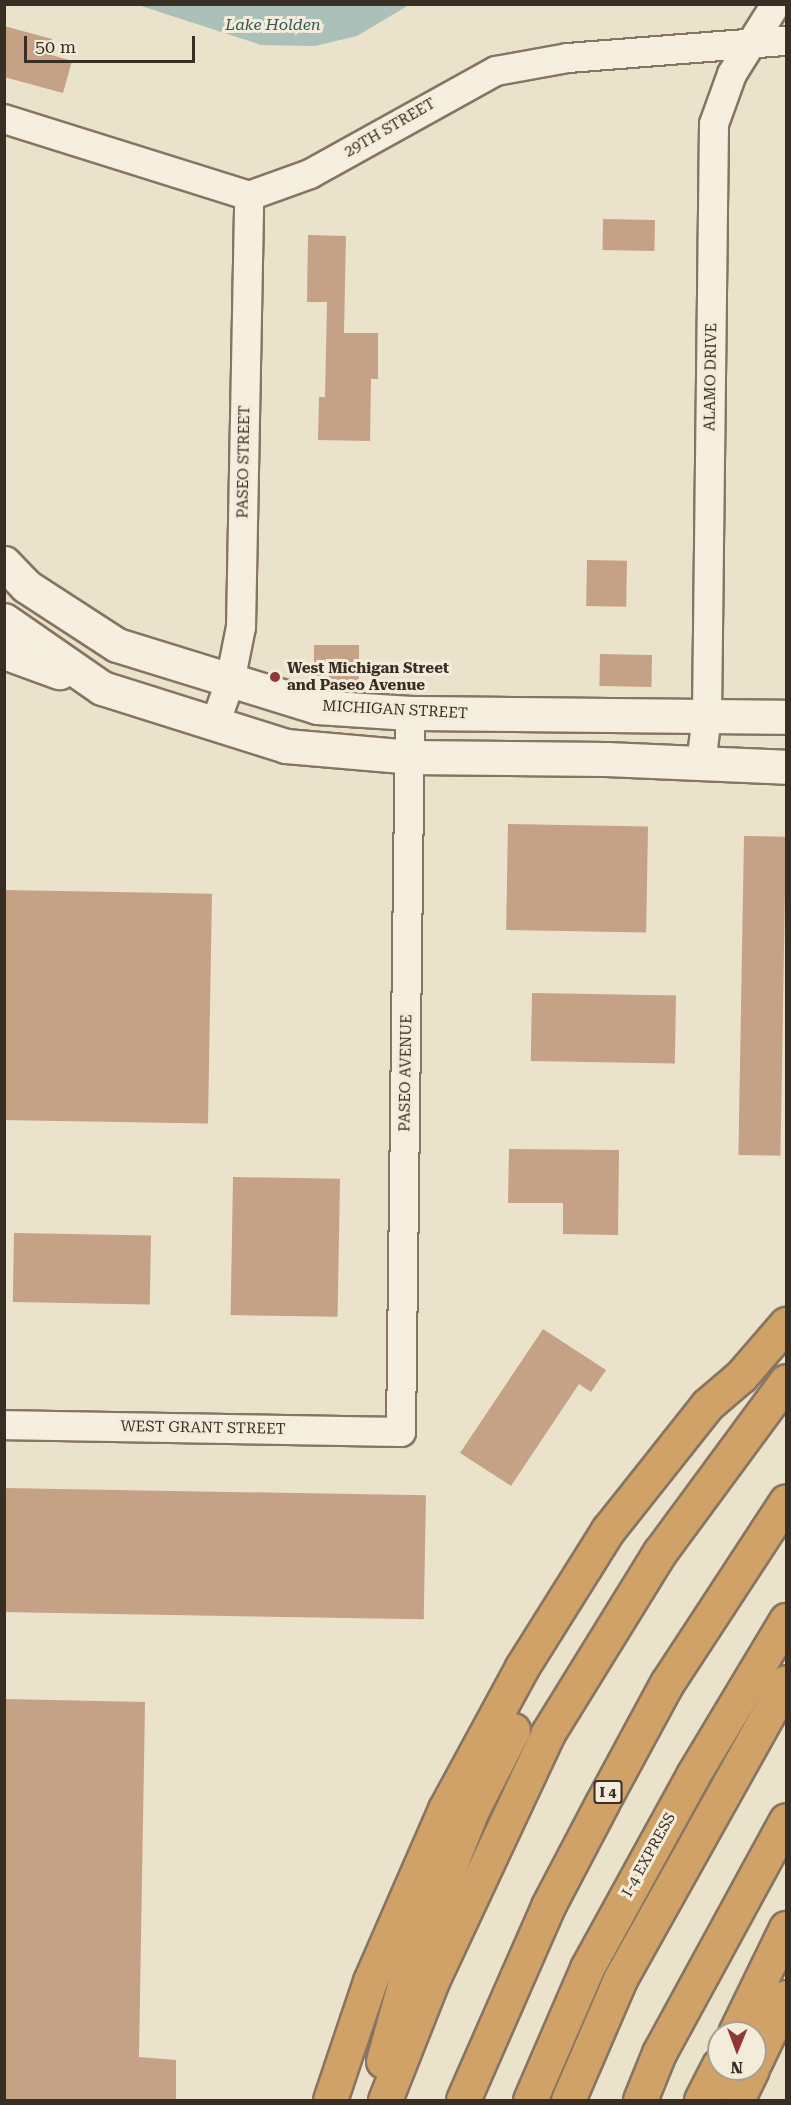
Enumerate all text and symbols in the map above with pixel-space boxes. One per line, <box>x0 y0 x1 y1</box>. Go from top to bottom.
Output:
water label: Lake Holden <box>225 15 321 35</box>
scale bar <box>27 24 198 62</box>
text: 50 m <box>35 36 76 57</box>
street label: 29TH STREET <box>341 95 439 161</box>
street label: ALAMO DRIVE <box>701 323 721 431</box>
street label: PASEO STREET <box>234 405 254 519</box>
place label: West Michigan Street and Paseo Avenue <box>287 659 449 694</box>
marker: West Michigan Street and Paseo Avenue <box>268 670 282 684</box>
street label: MICHIGAN STREET <box>322 697 468 723</box>
street label: PASEO AVENUE <box>396 1014 416 1132</box>
street label: WEST GRANT STREET <box>120 1418 286 1438</box>
road number: I 4 <box>593 1781 623 1803</box>
street label: I-4 EXPRESS <box>619 1810 679 1900</box>
north arrow <box>707 2021 767 2081</box>
text: N <box>730 2058 743 2077</box>

